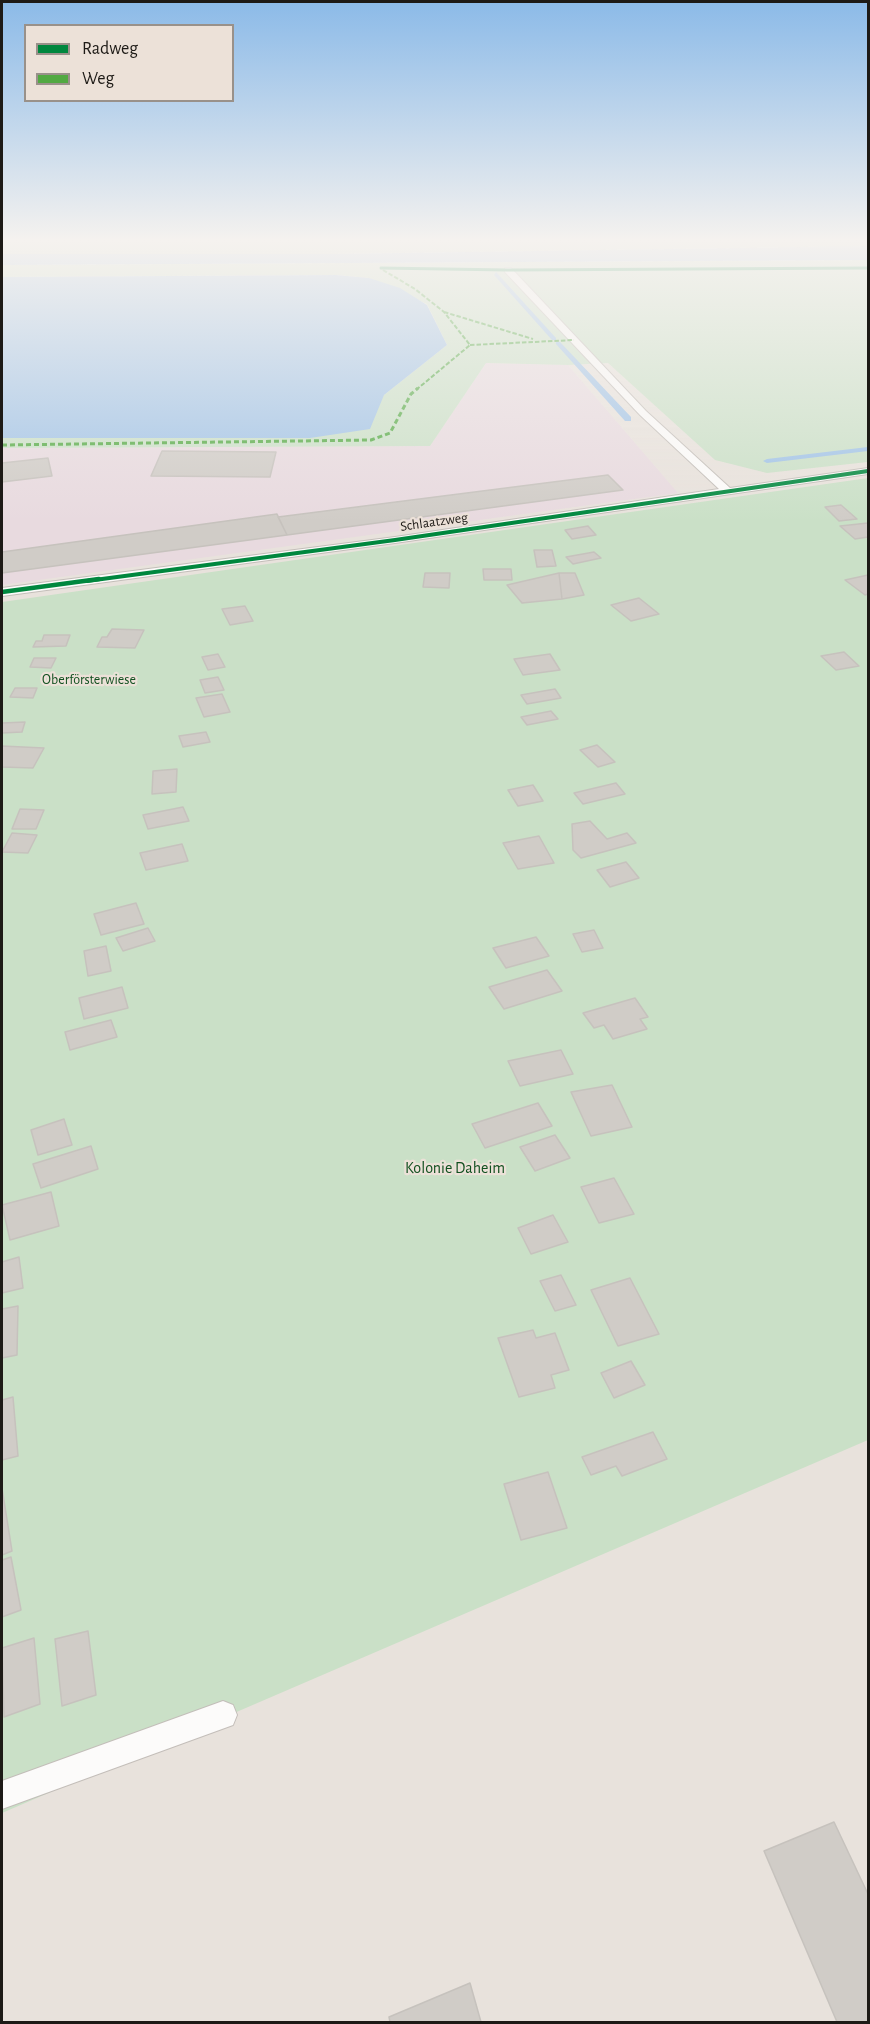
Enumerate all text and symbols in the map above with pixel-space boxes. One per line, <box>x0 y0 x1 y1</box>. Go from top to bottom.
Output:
legend <box>24 24 234 102</box>
text: Radweg <box>82 40 138 58</box>
text: Weg <box>82 70 114 88</box>
street label: Schlaatzweg <box>399 509 469 535</box>
park label: Oberförsterwiese <box>42 672 136 688</box>
park label: Kolonie Daheim <box>405 1158 505 1178</box>

